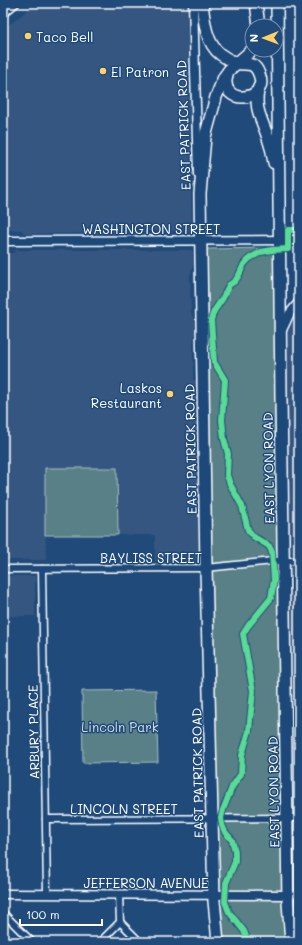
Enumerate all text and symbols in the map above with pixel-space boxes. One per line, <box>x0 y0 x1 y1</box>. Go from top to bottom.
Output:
north arrow <box>244 18 284 58</box>
place label: Taco Bell <box>36 28 94 45</box>
marker: Taco Bell <box>23 31 33 41</box>
text: N <box>246 34 261 42</box>
street label: EAST PATRICK ROAD <box>172 60 194 190</box>
place label: El Patron <box>111 63 169 80</box>
marker: El Patron <box>98 66 108 76</box>
street label: WASHINGTON STREET <box>82 220 220 237</box>
place label: Laskos Restaurant <box>91 379 162 411</box>
street label: EAST PATRICK ROAD <box>180 384 200 514</box>
marker: Laskos Restaurant <box>165 389 175 399</box>
street label: EAST LYON ROAD <box>259 412 277 524</box>
street label: BAYLISS STREET <box>100 549 202 566</box>
street label: ARBURY PLACE <box>24 684 42 780</box>
street label: EAST PATRICK ROAD <box>187 708 207 838</box>
park label: Lincoln Park <box>81 718 159 735</box>
street label: EAST LYON ROAD <box>264 736 282 848</box>
street label: LINCOLN STREET <box>70 800 178 817</box>
street label: JEFFERSON AVENUE <box>84 874 208 891</box>
scale bar <box>20 901 102 927</box>
text: 100 m <box>26 906 60 922</box>

